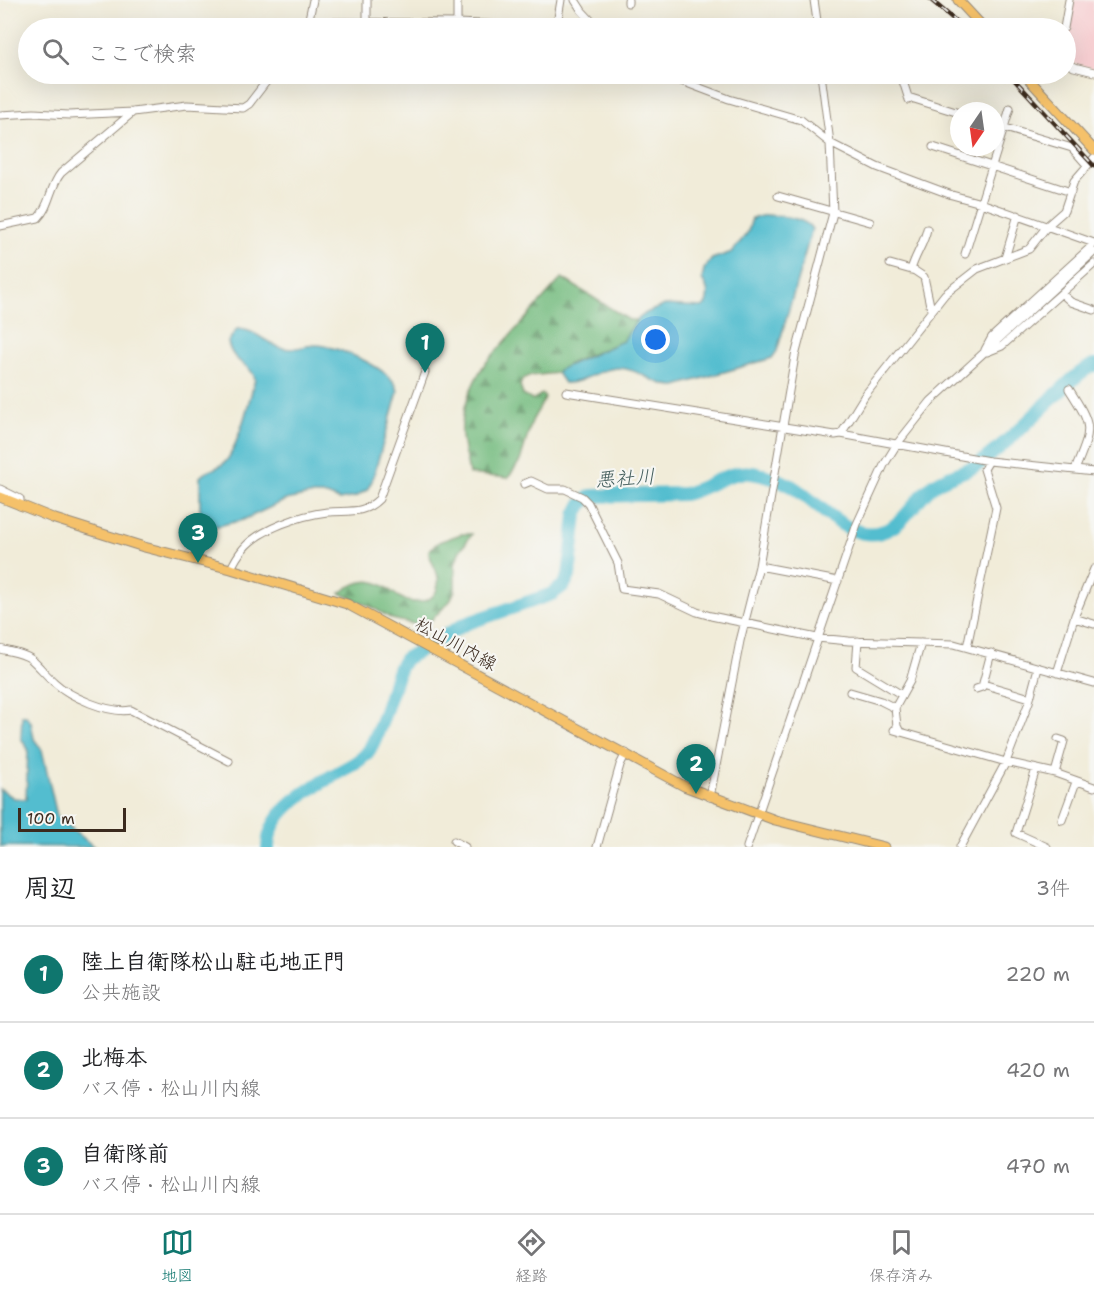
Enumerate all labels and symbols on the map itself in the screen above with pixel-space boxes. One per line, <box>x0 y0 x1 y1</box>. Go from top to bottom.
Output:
north arrow <box>950 102 1004 156</box>
pin: 1 <box>406 324 444 373</box>
your location <box>641 325 670 354</box>
water label: 悪社川 <box>594 463 656 493</box>
pin: 3 <box>178 514 218 563</box>
street label: 松山川内線 <box>411 612 501 676</box>
pin: 2 <box>676 744 716 794</box>
scale bar <box>18 805 126 832</box>

